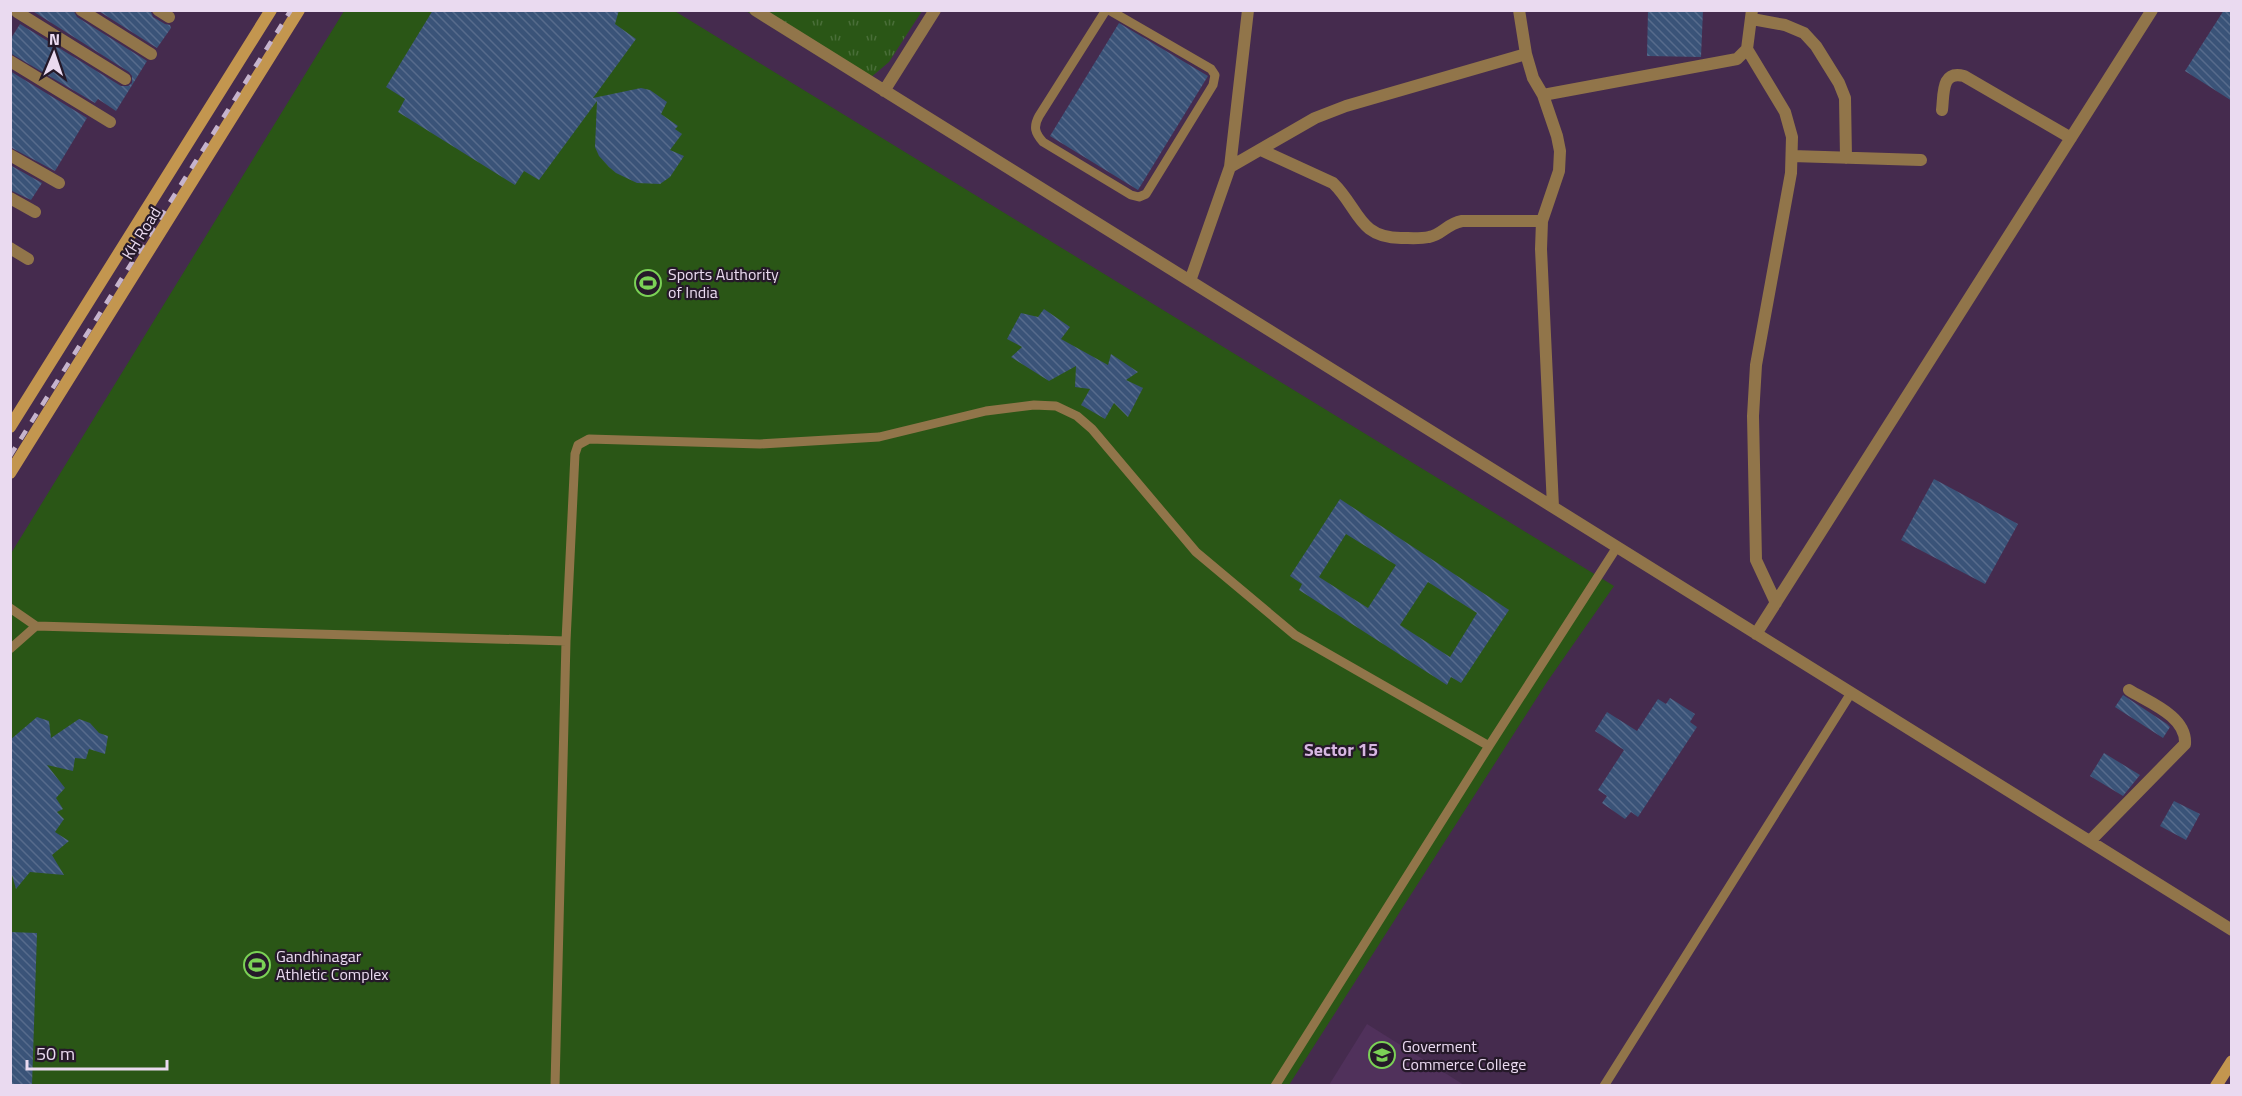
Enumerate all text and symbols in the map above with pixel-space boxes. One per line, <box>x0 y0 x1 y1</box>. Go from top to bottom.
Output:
north arrow <box>24 24 84 84</box>
text: N <box>49 27 60 51</box>
street label: KH Road <box>115 202 167 264</box>
place label: Sports Authority of India <box>668 262 779 304</box>
sports icon: Sports Authority of India <box>633 268 663 298</box>
district label: Sector 15 <box>1304 736 1378 763</box>
place label: Gandhinagar Athletic Complex <box>276 944 389 986</box>
sports icon: Gandhinagar Athletic Complex <box>242 950 272 980</box>
scale bar <box>27 1033 166 1071</box>
place label: Goverment Commerce College <box>1402 1034 1526 1076</box>
text: 50 m <box>36 1040 75 1067</box>
school or university icon: Goverment Commerce College <box>1367 1040 1397 1070</box>

